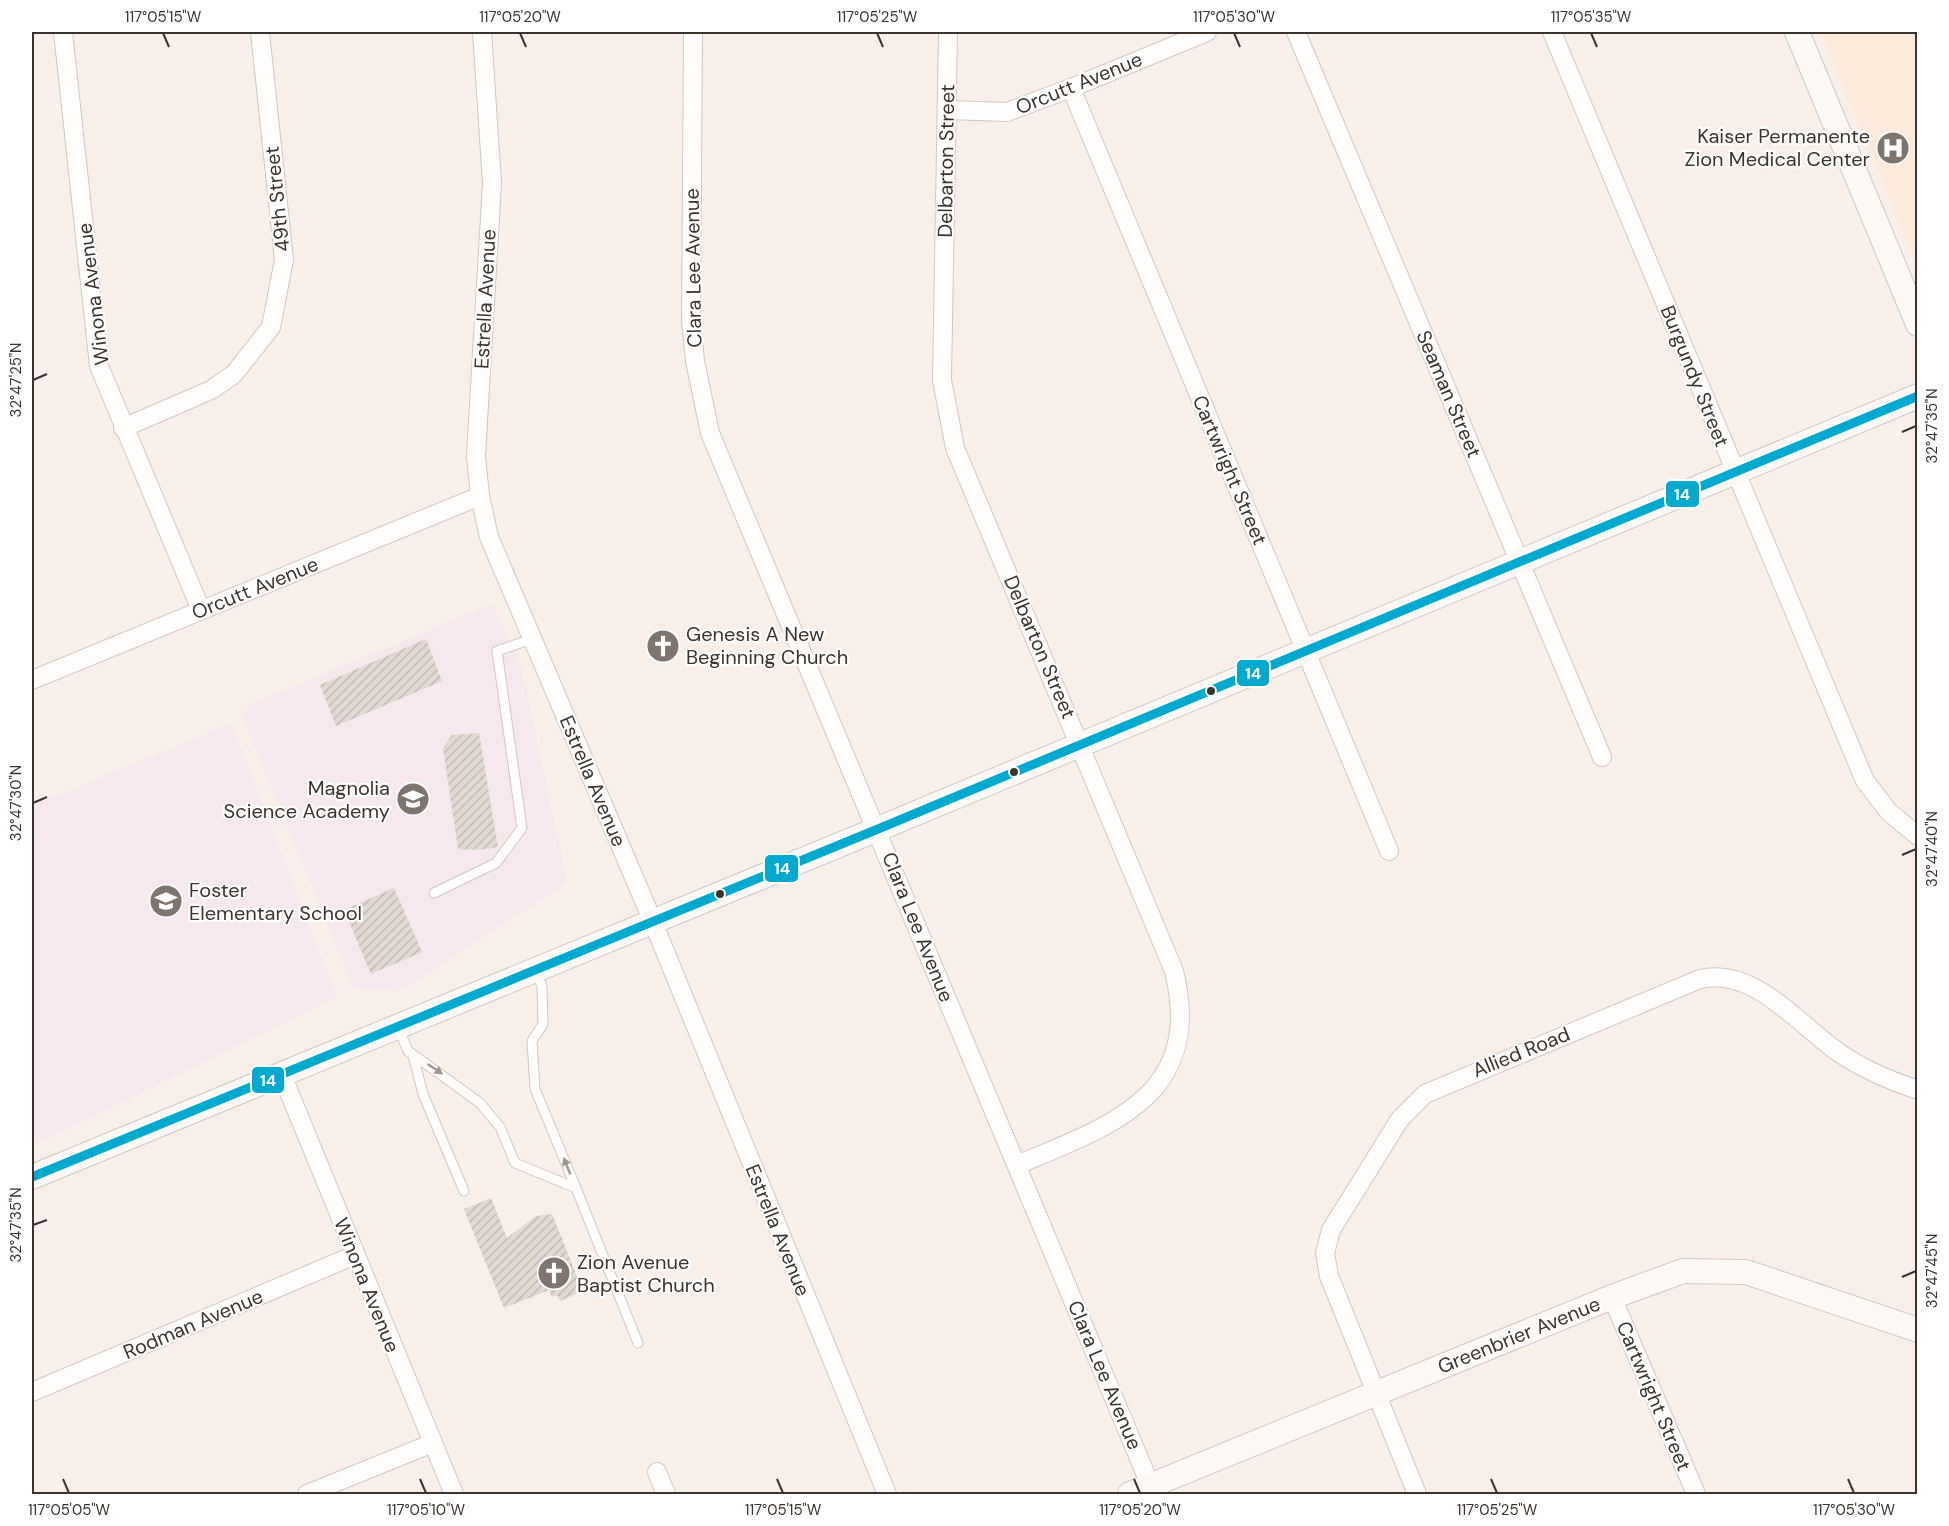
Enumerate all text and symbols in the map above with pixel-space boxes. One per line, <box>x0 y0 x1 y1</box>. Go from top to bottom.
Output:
text: 117°05'15"W <box>125 7 202 27</box>
text: 117°05'20"W <box>479 7 561 27</box>
text: 117°05'25"W <box>837 7 918 27</box>
text: 117°05'30"W <box>1193 7 1276 27</box>
text: 117°05'35"W <box>1551 7 1632 27</box>
street label: Orcutt Avenue <box>1012 46 1146 120</box>
street label: Delbarton Street <box>932 84 960 238</box>
place label: Kaiser Permanente Zion Medical Center <box>1685 123 1870 172</box>
hospital icon: Kaiser Permanente Zion Medical Center <box>1875 130 1911 166</box>
street label: 49th Street <box>259 145 295 253</box>
street label: Clara Lee Avenue <box>679 188 707 348</box>
street label: Winona Avenue <box>71 221 115 367</box>
street label: Estrella Avenue <box>468 228 502 370</box>
street label: Burgundy Street <box>1655 301 1735 451</box>
street label: Seaman Street <box>1410 326 1488 462</box>
text: 32°47'25"N <box>6 343 26 417</box>
text: 32°47'35"N <box>1922 388 1942 464</box>
street label: Cartwright Street <box>1187 391 1273 549</box>
line badge: 14 <box>1665 480 1700 508</box>
text: 14 <box>1674 484 1690 505</box>
street label: Orcutt Avenue <box>188 551 322 625</box>
street label: Delbarton Street <box>998 571 1082 723</box>
place label: Genesis A New Beginning Church <box>686 621 848 670</box>
church icon: Genesis A New Beginning Church <box>645 628 681 664</box>
line badge: 14 <box>1236 659 1270 687</box>
text: 14 <box>1245 663 1261 684</box>
unlabelled marker <box>1205 685 1217 697</box>
street label: Estrella Avenue <box>554 711 632 851</box>
text: 32°47'30"N <box>6 765 26 841</box>
unlabelled marker <box>1008 766 1020 778</box>
place label: Magnolia Science Academy <box>224 775 390 824</box>
school or university icon: Magnolia Science Academy <box>395 781 431 817</box>
text: 32°47'40"N <box>1922 811 1942 887</box>
street label: Clara Lee Avenue <box>876 848 960 1006</box>
line badge: 14 <box>764 854 799 883</box>
text: 14 <box>774 858 790 879</box>
place label: Foster Elementary School <box>189 877 362 926</box>
school or university icon: Foster Elementary School <box>148 883 184 919</box>
unlabelled marker <box>714 888 726 900</box>
street label: Allied Road <box>1468 1021 1574 1083</box>
one-way arrow <box>426 1064 443 1075</box>
line badge: 14 <box>251 1066 285 1094</box>
text: 14 <box>260 1070 276 1091</box>
one-way arrow <box>562 1157 571 1175</box>
street label: Estrella Avenue <box>740 1160 816 1300</box>
text: 32°47'35"N <box>6 1187 26 1263</box>
street label: Winona Avenue <box>328 1214 406 1356</box>
text: 32°47'45"N <box>1922 1234 1942 1308</box>
place label: Zion Avenue Baptist Church <box>577 1249 715 1298</box>
church icon: Zion Avenue Baptist Church <box>536 1255 572 1291</box>
street label: Rodman Avenue <box>119 1283 267 1365</box>
street label: Greenbrier Avenue <box>1434 1291 1604 1379</box>
street label: Clara Lee Avenue <box>1062 1297 1148 1453</box>
street label: Cartwright Street <box>1611 1317 1697 1475</box>
text: 117°05'05"W <box>28 1500 111 1520</box>
text: 117°05'10"W <box>387 1500 465 1520</box>
text: 117°05'15"W <box>745 1500 822 1520</box>
text: 117°05'20"W <box>1099 1500 1181 1520</box>
text: 117°05'25"W <box>1457 1500 1538 1520</box>
text: 117°05'30"W <box>1813 1500 1896 1520</box>

